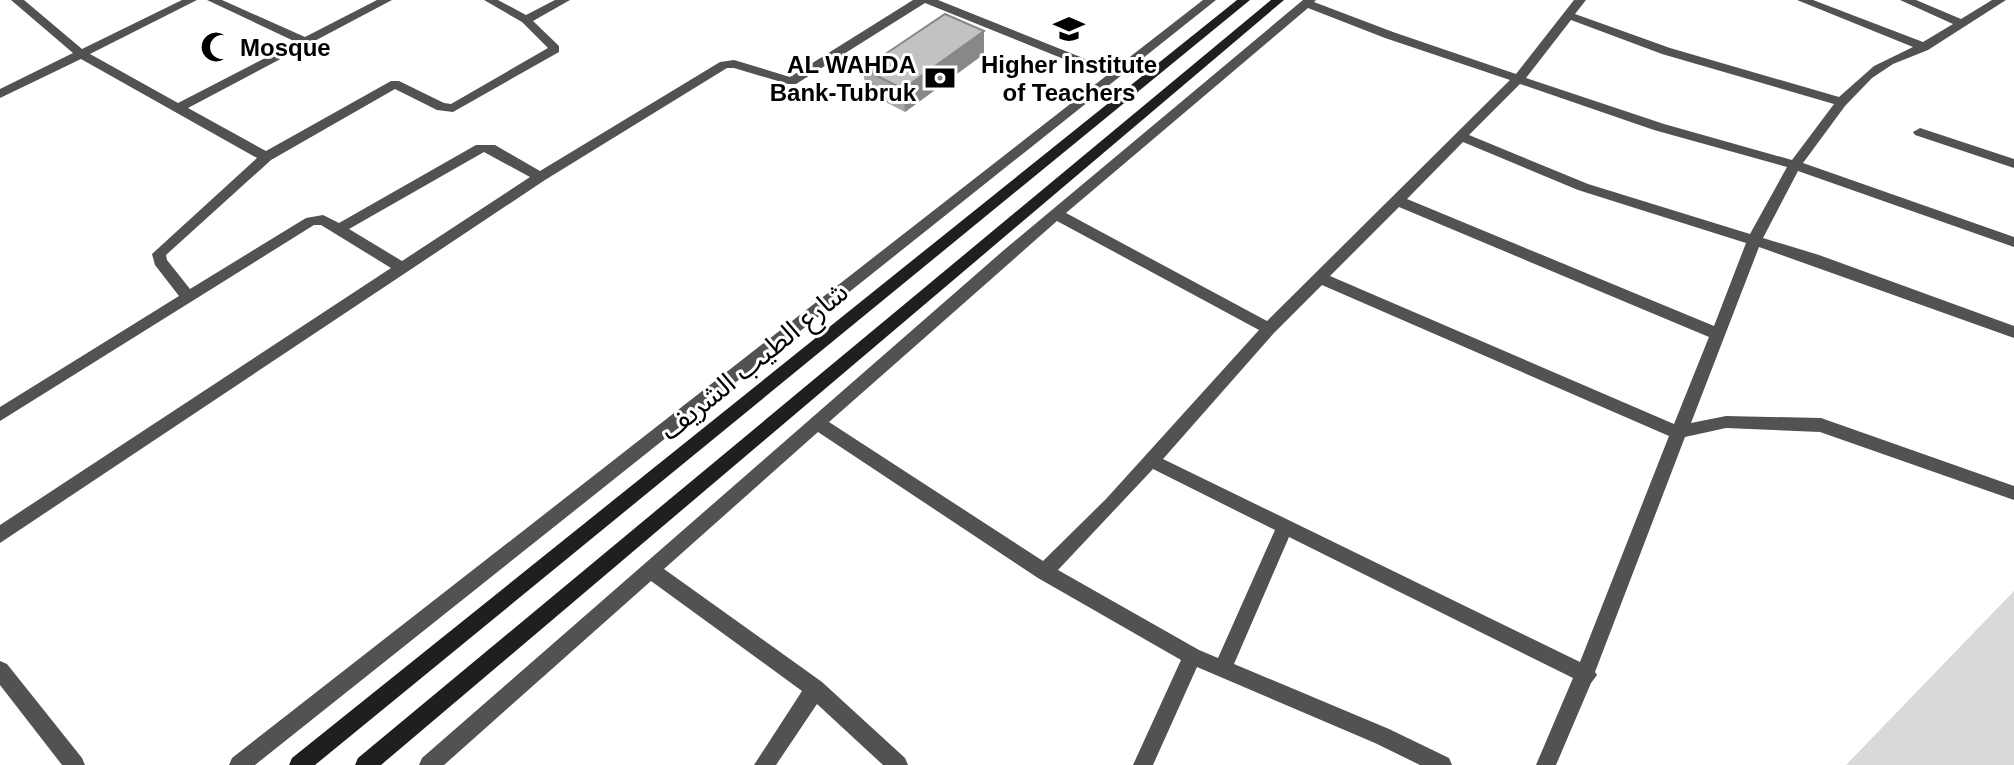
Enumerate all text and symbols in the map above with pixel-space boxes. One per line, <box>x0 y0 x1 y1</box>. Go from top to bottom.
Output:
school or university icon: Higher Institute of Teachers <box>1052 12 1086 46</box>
mosque icon: Mosque <box>199 30 233 64</box>
place label: Mosque <box>240 34 331 61</box>
place label: AL WAHDA Bank-Tubruk <box>770 51 917 106</box>
place label: Higher Institute of Teachers <box>981 51 1157 106</box>
bank icon: AL WAHDA Bank-Tubruk <box>923 61 957 95</box>
street label: شارع الطيب الشريف <box>654 276 857 450</box>

